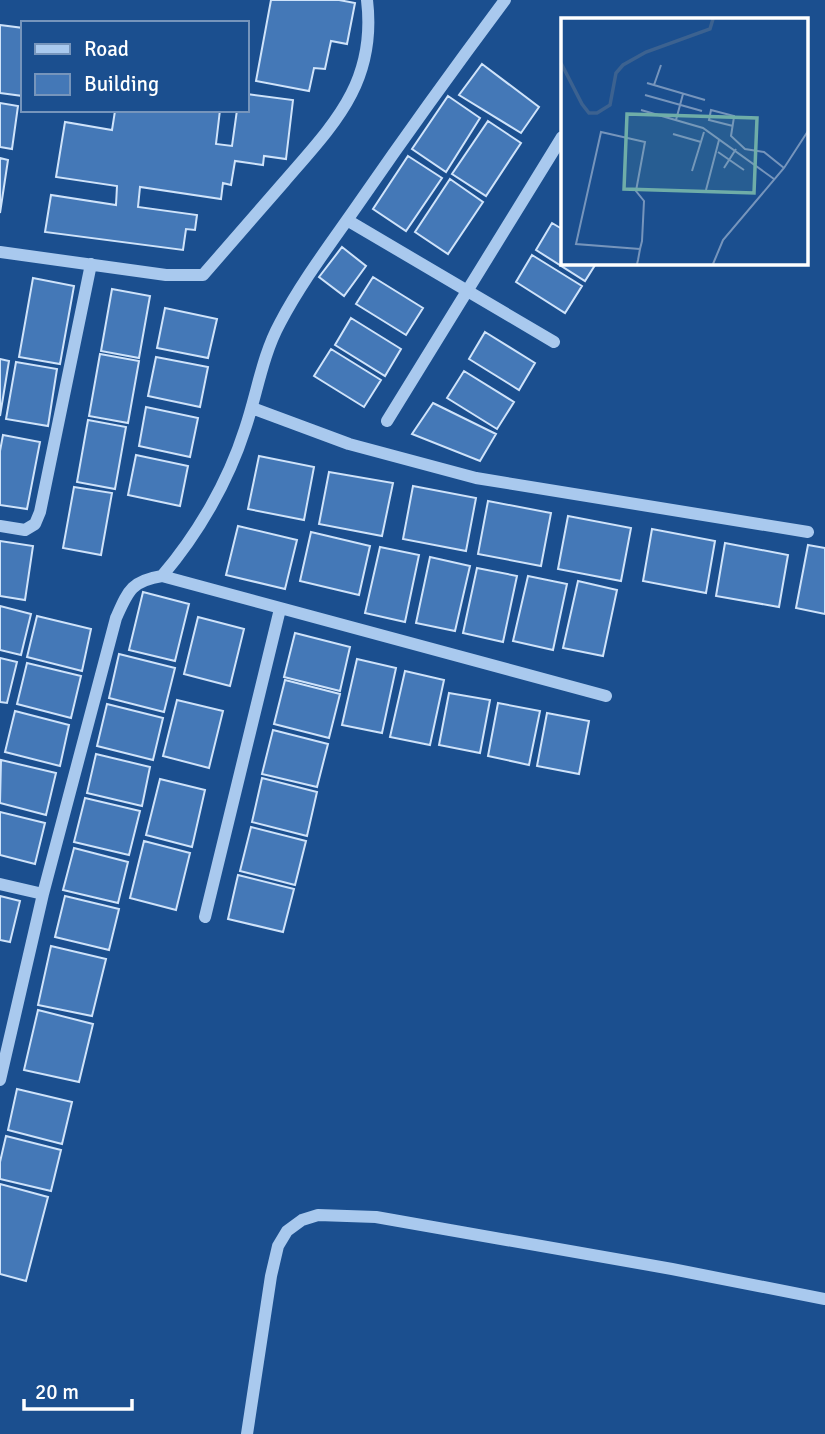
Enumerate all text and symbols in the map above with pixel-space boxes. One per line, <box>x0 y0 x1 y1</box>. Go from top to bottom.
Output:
inset map <box>561 18 808 264</box>
legend <box>21 21 248 112</box>
text: Road <box>84 36 129 62</box>
text: Building <box>84 71 159 97</box>
scale bar <box>24 1368 133 1412</box>
text: 20 m <box>35 1379 79 1405</box>

